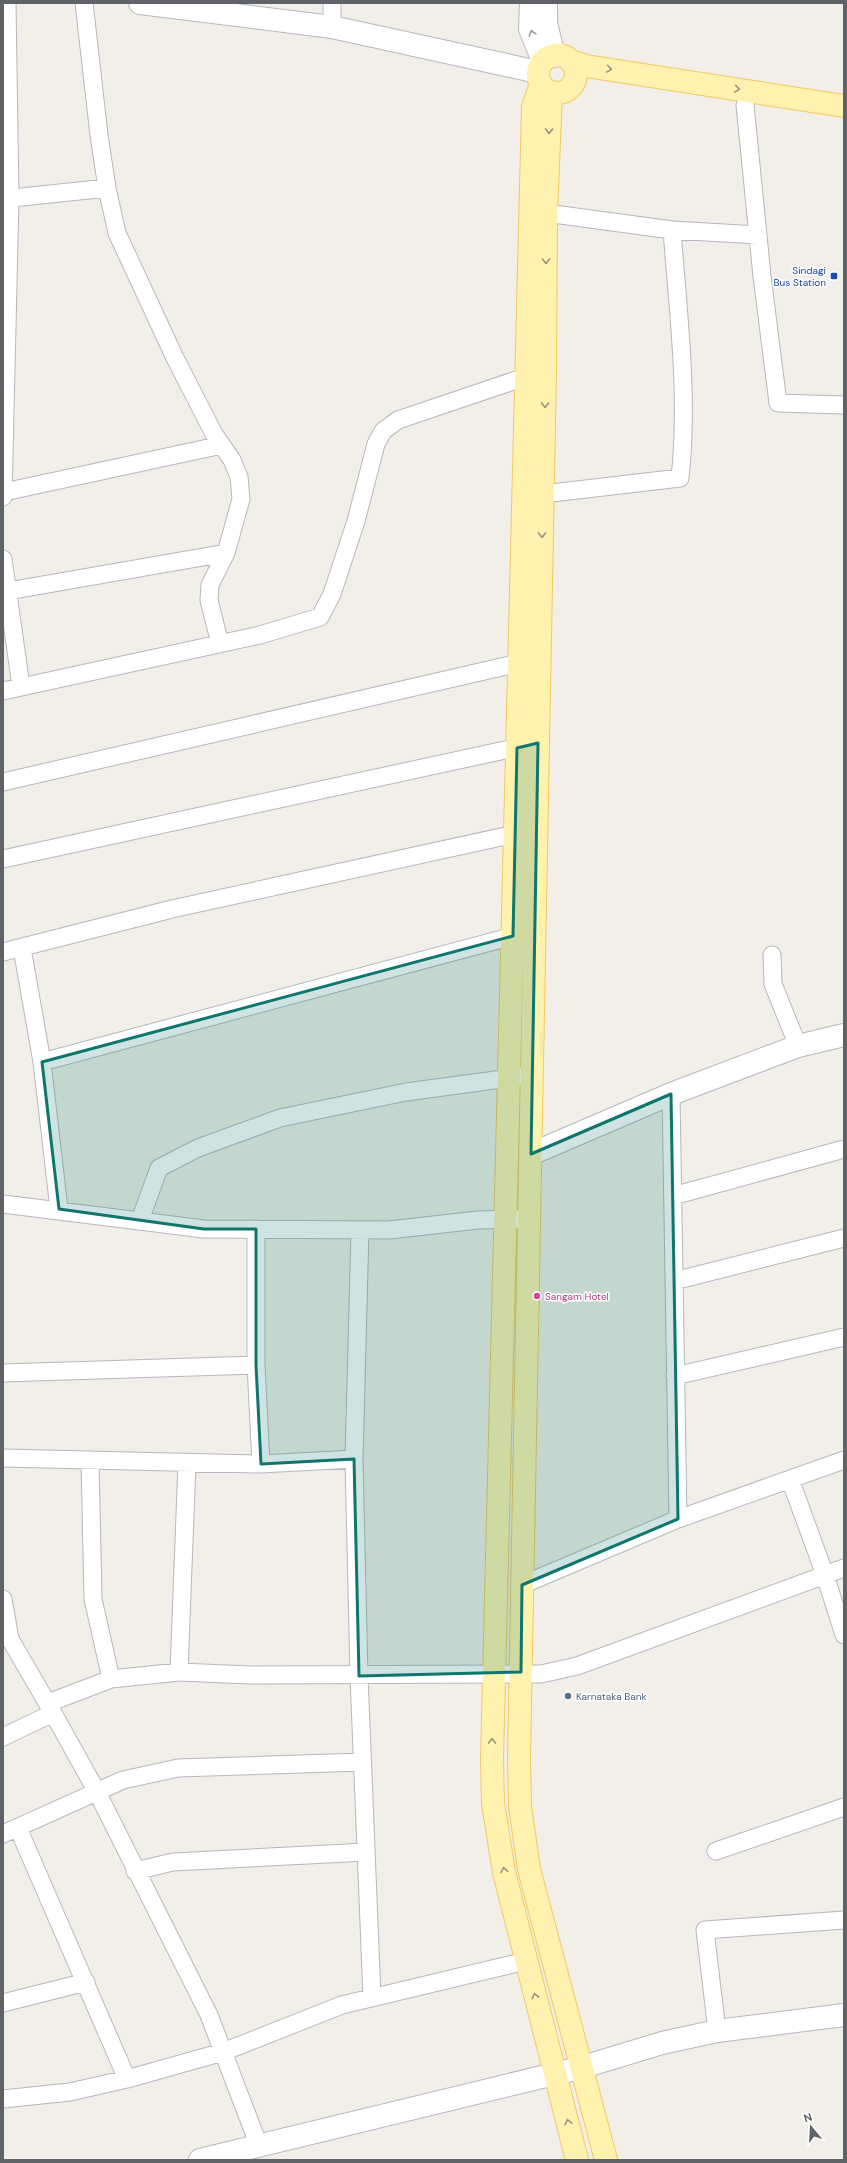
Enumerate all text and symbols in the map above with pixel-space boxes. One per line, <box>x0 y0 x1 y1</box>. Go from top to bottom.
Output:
one-way arrow <box>529 29 537 36</box>
one-way arrow <box>605 64 612 73</box>
one-way arrow <box>734 84 740 93</box>
one-way arrow <box>545 128 553 134</box>
one-way arrow <box>542 258 550 264</box>
place label: Sindagi Bus Station <box>774 264 826 289</box>
marker: Sindagi Bus Station <box>829 271 839 281</box>
one-way arrow <box>541 402 549 408</box>
one-way arrow <box>538 532 546 538</box>
place label: Sangam Hotel <box>545 1290 609 1303</box>
marker: Sangam Hotel <box>532 1291 542 1301</box>
place label: Karnataka Bank <box>576 1690 647 1703</box>
marker: Karnataka Bank <box>563 1691 573 1701</box>
one-way arrow <box>488 1738 496 1744</box>
one-way arrow <box>500 1867 508 1873</box>
one-way arrow <box>531 1993 540 2000</box>
north arrow <box>791 2107 831 2147</box>
text: N <box>802 2110 814 2125</box>
one-way arrow <box>564 2119 572 2125</box>

